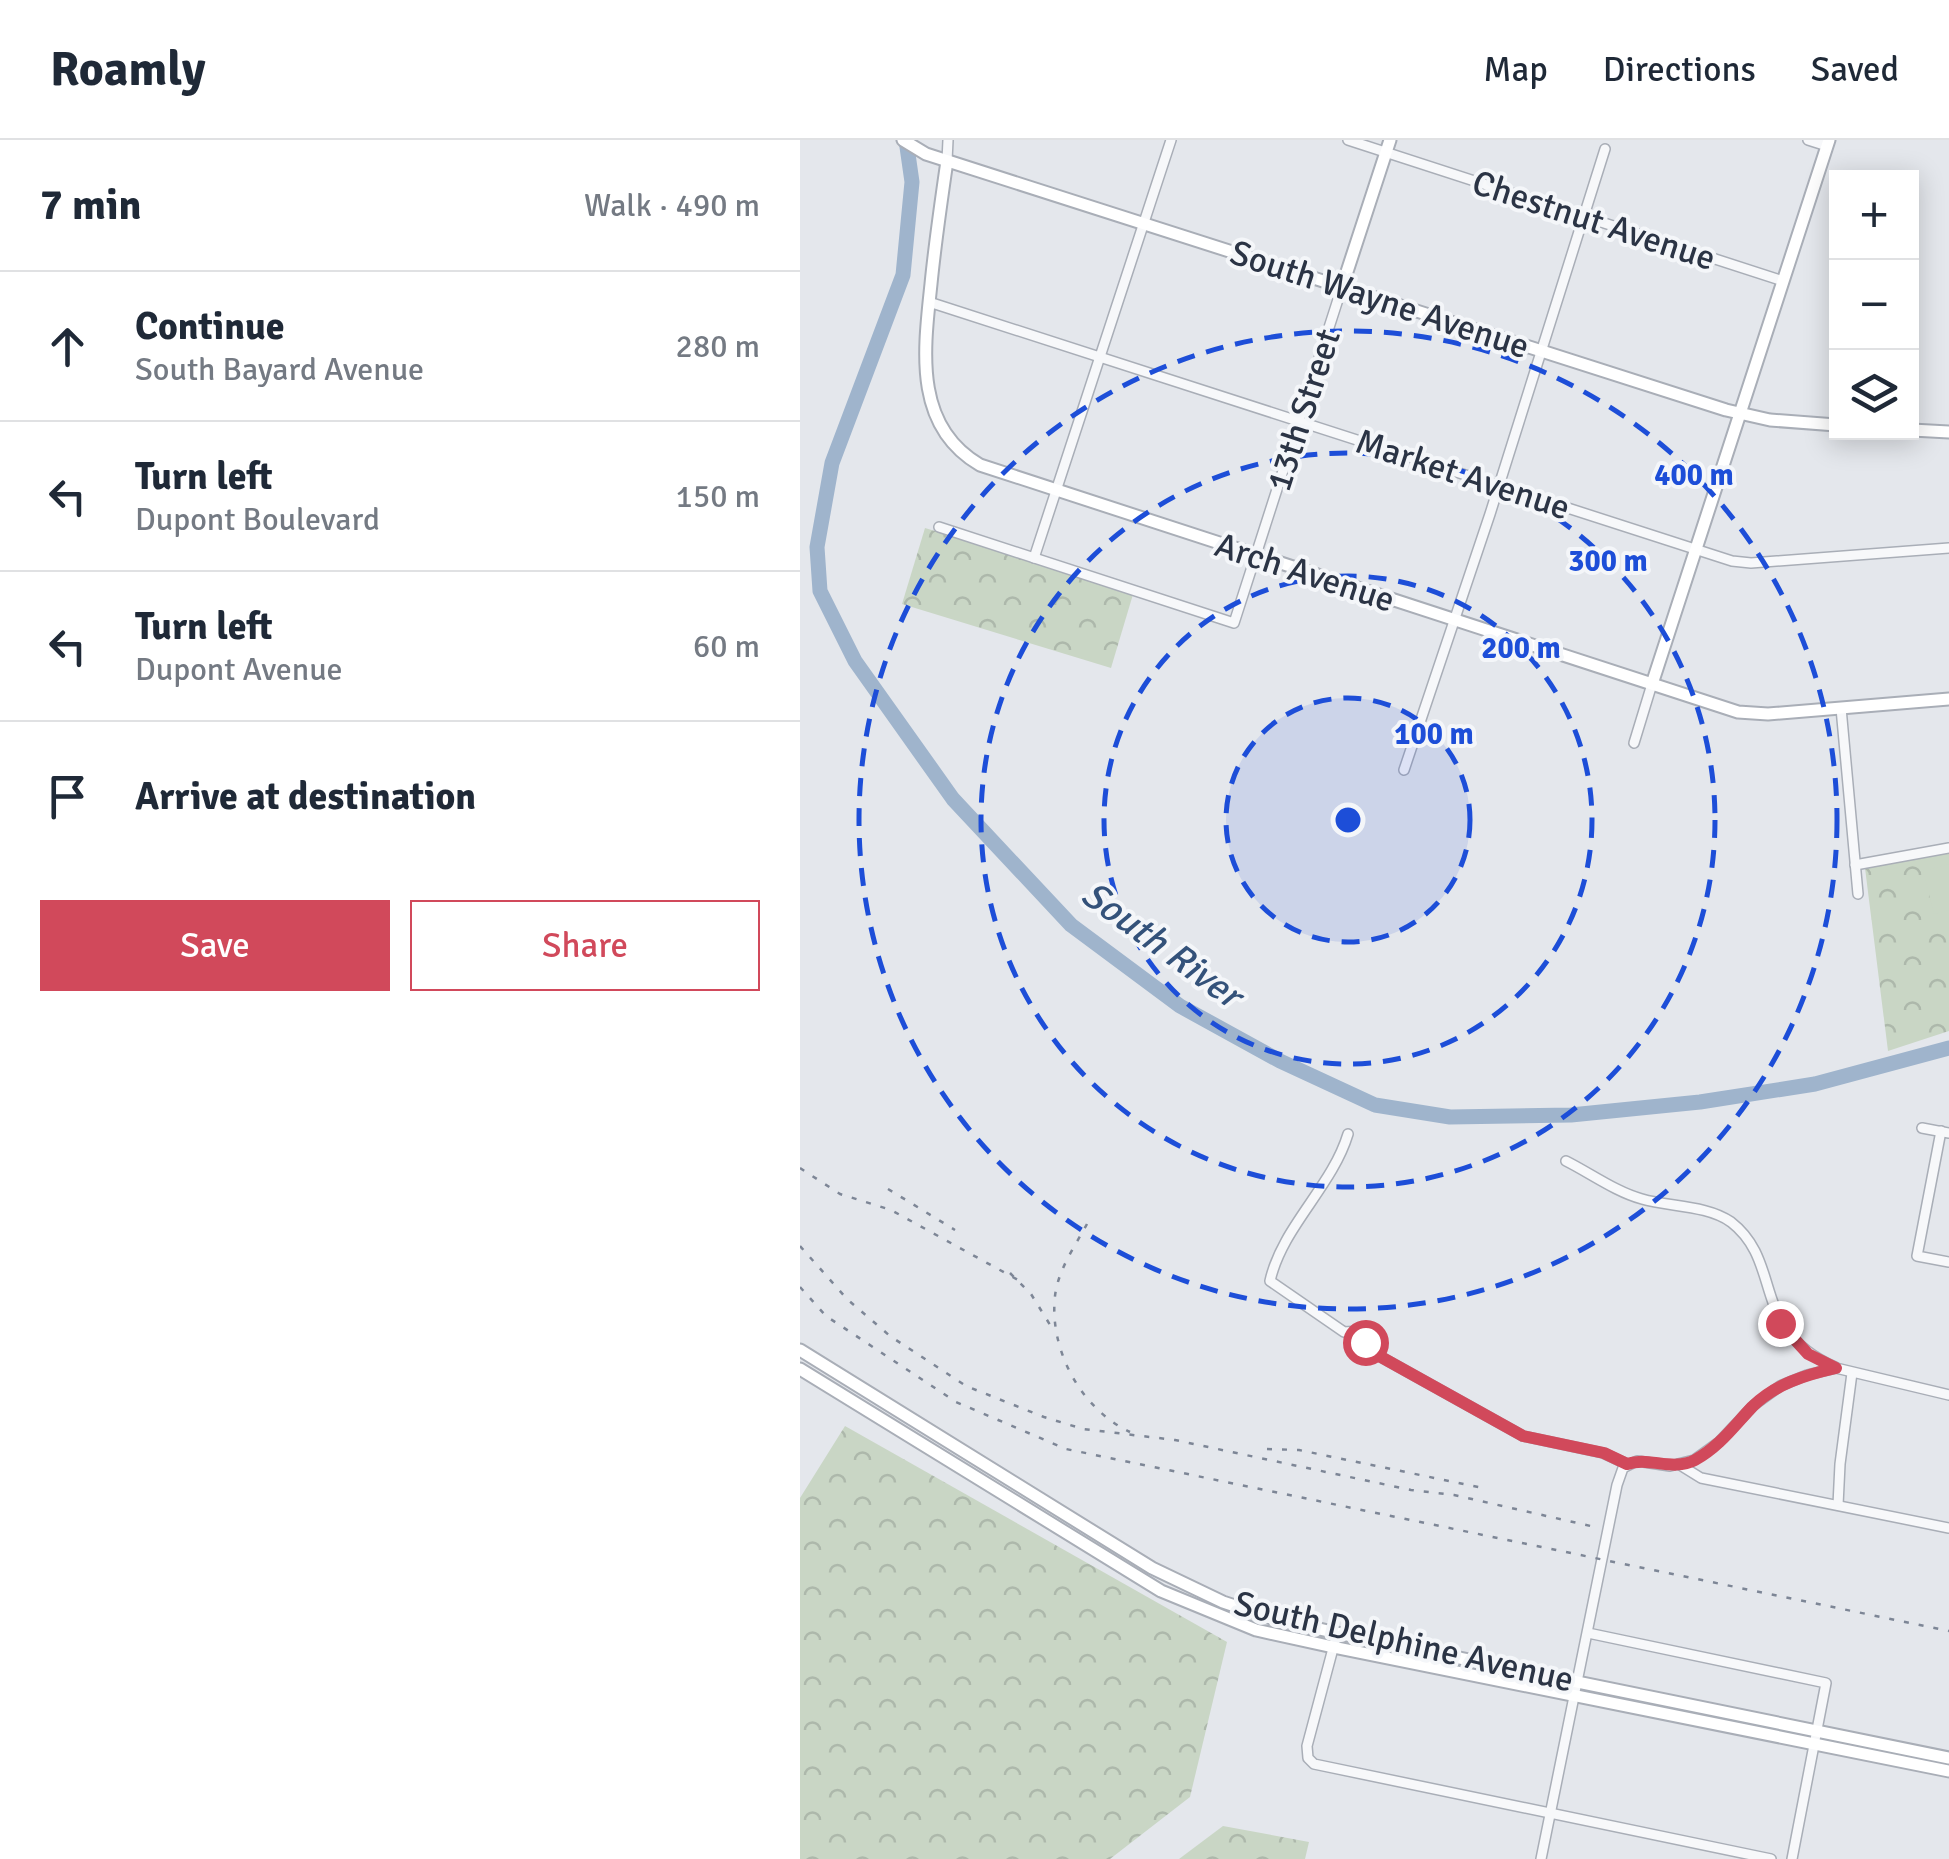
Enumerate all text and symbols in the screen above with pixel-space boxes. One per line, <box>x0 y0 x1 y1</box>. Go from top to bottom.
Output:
text: Roamly <box>50 40 206 99</box>
text: Map <box>1483 48 1548 91</box>
text: Directions <box>1603 48 1756 91</box>
text: Saved <box>1811 48 1899 91</box>
street label: Chestnut Avenue <box>1467 161 1721 280</box>
map controls <box>1829 170 1919 440</box>
button: + <box>1829 170 1919 260</box>
text: 7 min <box>40 180 141 231</box>
text: Walk · 490 m <box>584 186 760 225</box>
street label: South Wayne Avenue <box>1225 231 1535 368</box>
button: − <box>1829 260 1919 350</box>
text: Continue <box>135 303 285 350</box>
icon: ahead <box>40 319 95 374</box>
street label: 13th Street <box>1257 324 1350 497</box>
text: 280 m <box>676 327 760 366</box>
text: South Bayard Avenue <box>135 350 424 389</box>
button: layers <box>1829 350 1919 440</box>
street label: Market Avenue <box>1350 420 1575 529</box>
text: Turn left <box>135 453 273 500</box>
text: 400 m <box>1654 457 1734 494</box>
icon: left <box>40 469 95 524</box>
text: 150 m <box>676 477 760 516</box>
text: Dupont Boulevard <box>135 500 380 539</box>
street label: Arch Avenue <box>1210 523 1400 622</box>
text: 300 m <box>1568 543 1648 580</box>
text: Turn left <box>135 603 273 650</box>
icon: left <box>40 619 95 674</box>
text: 60 m <box>693 627 760 666</box>
text: 200 m <box>1481 630 1561 667</box>
text: Dupont Avenue <box>135 650 343 689</box>
text: 100 m <box>1394 716 1474 753</box>
icon: arrive <box>40 769 95 824</box>
text: Arrive at destination <box>135 773 476 820</box>
centre of rings <box>1330 802 1366 838</box>
water label: South River <box>1072 871 1255 1021</box>
button: Save <box>40 900 390 991</box>
button: Share <box>410 900 760 991</box>
route end <box>1758 1301 1804 1347</box>
route start <box>1343 1320 1389 1366</box>
street label: South Delphine Avenue <box>1230 1581 1578 1701</box>

